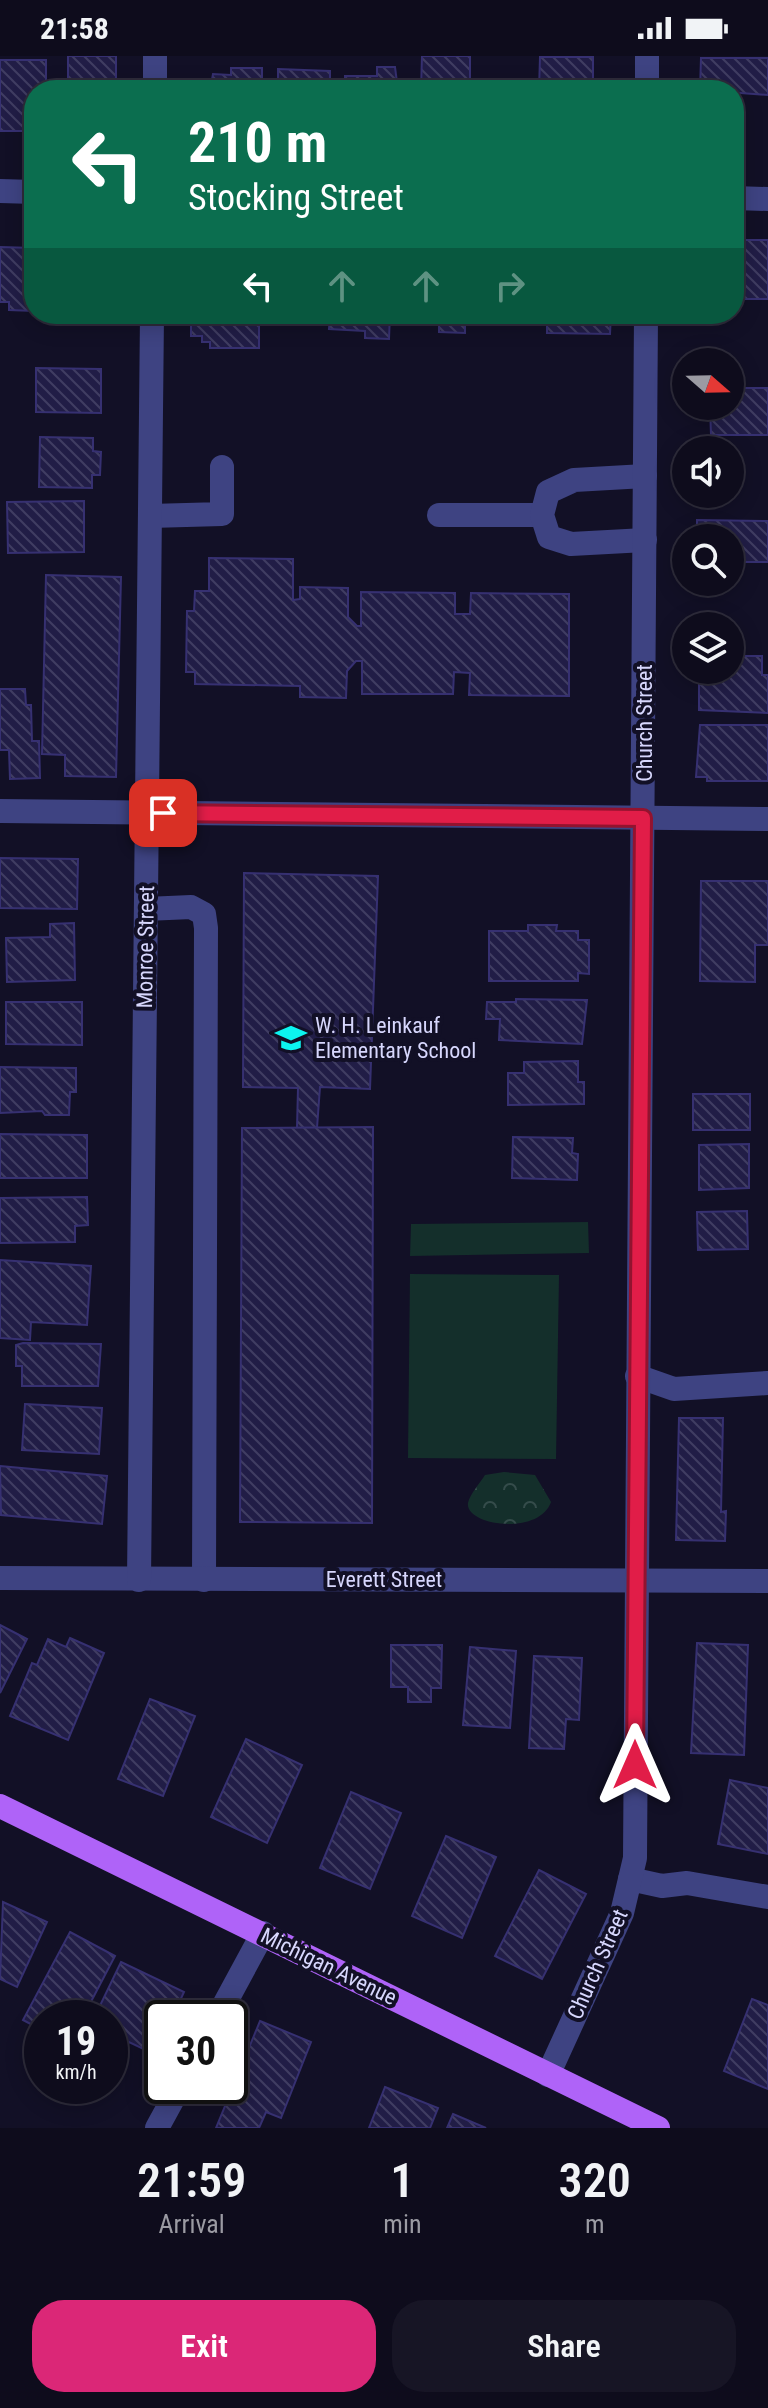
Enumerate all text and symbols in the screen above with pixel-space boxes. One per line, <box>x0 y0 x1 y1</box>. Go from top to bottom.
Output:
text: 21:58 <box>40 11 109 46</box>
text: 210 m <box>188 110 327 176</box>
icon: left <box>56 112 160 216</box>
text: Stocking Street <box>188 177 404 219</box>
icon: left <box>236 264 280 308</box>
icon: ahead <box>320 264 364 308</box>
icon: ahead <box>404 264 448 308</box>
icon: right <box>488 264 532 308</box>
north arrow <box>672 348 744 420</box>
map controls <box>672 348 744 684</box>
button: sound <box>672 436 744 508</box>
button: search <box>672 524 744 596</box>
button: layers <box>672 612 744 684</box>
street label: Church Street <box>632 664 657 782</box>
pin <box>129 779 197 847</box>
icon: arrive <box>141 791 185 835</box>
street label: Monroe Street <box>132 885 159 1009</box>
place label: W. H. Leinkauf Elementary School <box>315 1013 476 1063</box>
school or university icon: W. H. Leinkauf Elementary School <box>274 1021 308 1055</box>
street label: Everett Street <box>326 1567 442 1592</box>
position arrow <box>593 1723 677 1807</box>
street label: Church Street <box>562 1905 633 2023</box>
street label: Michigan Avenue <box>257 1923 401 2010</box>
speed limit sign: 30 <box>144 2000 248 2104</box>
text: 19 <box>56 2018 96 2065</box>
text: km/h <box>55 2060 97 2084</box>
text: 21:59 <box>137 2152 246 2209</box>
text: 1 <box>390 2152 414 2209</box>
text: 320 <box>559 2152 631 2209</box>
text: Arrival <box>159 2209 225 2239</box>
text: min <box>383 2209 421 2239</box>
text: m <box>585 2209 605 2239</box>
button: Exit <box>32 2300 376 2392</box>
button: Share <box>392 2300 736 2392</box>

